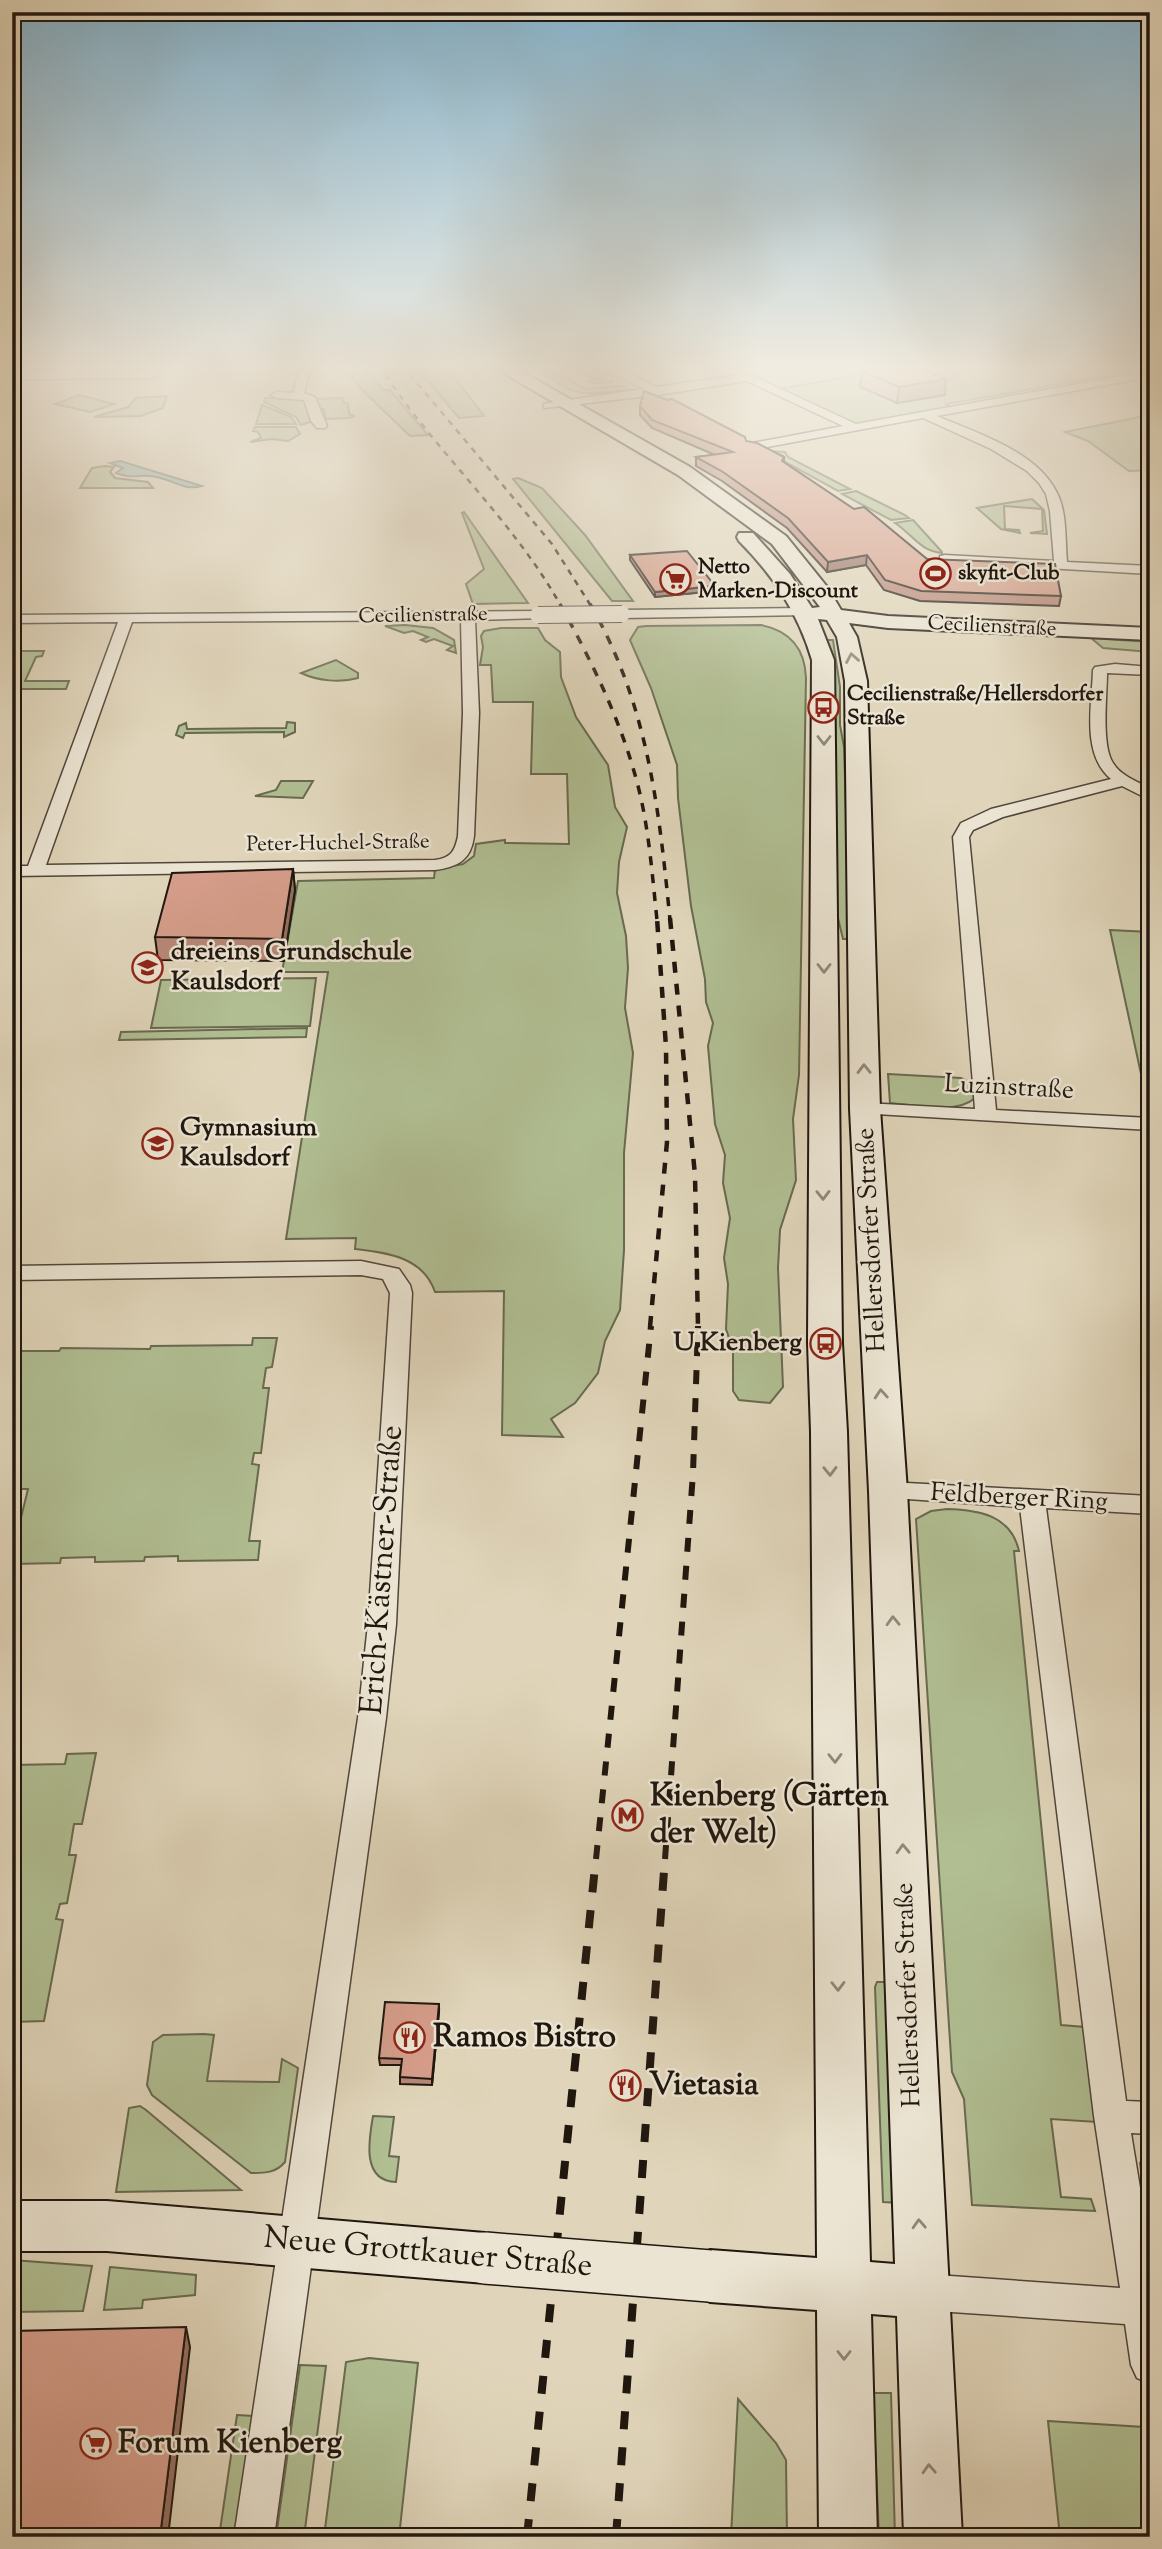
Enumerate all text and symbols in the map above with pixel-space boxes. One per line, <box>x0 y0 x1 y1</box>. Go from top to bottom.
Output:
place label: Netto Marken-Discount <box>698 553 859 607</box>
sports icon: skyfit-Club <box>918 557 952 591</box>
place label: skyfit-Club <box>958 559 1060 589</box>
supermarket icon: Netto Marken-Discount <box>658 563 692 597</box>
street label: Cecilienstraße <box>358 600 488 632</box>
street label: Cecilienstraße <box>927 609 1057 645</box>
one-way arrow <box>845 652 860 664</box>
place label: Cecilienstraße/Hellersdorfer Straße <box>847 680 1103 734</box>
bus stop icon: Cecilienstraße/Hellersdorfer Straße <box>807 690 841 724</box>
one-way arrow <box>816 735 832 746</box>
street label: Peter-Huchel-Straße <box>246 827 430 861</box>
place label: dreieins Grundschule Kaulsdorf <box>171 934 412 1001</box>
school or university icon: dreieins Grundschule Kaulsdorf <box>131 950 165 984</box>
one-way arrow <box>816 963 832 973</box>
one-way arrow <box>857 1063 872 1074</box>
street label: Luzinstraße <box>943 1066 1075 1110</box>
place label: Gymnasium Kaulsdorf <box>180 1110 318 1177</box>
school or university icon: Gymnasium Kaulsdorf <box>140 1126 174 1160</box>
street label: Hellersdorfer Straße <box>848 1127 896 1353</box>
one-way arrow <box>816 1190 831 1201</box>
place label: U Kienberg <box>673 1325 802 1362</box>
bus stop icon: U Kienberg <box>808 1326 842 1360</box>
one-way arrow <box>874 1388 889 1399</box>
street label: Erich-Kästner-Straße <box>350 1424 416 1716</box>
one-way arrow <box>822 1467 838 1477</box>
street label: Feldberger Ring <box>929 1475 1109 1521</box>
one-way arrow <box>886 1616 901 1627</box>
one-way arrow <box>827 1754 843 1764</box>
place label: Kienberg (Gärten der Welt) <box>650 1774 889 1857</box>
metro station icon: Kienberg (Gärten der Welt) <box>610 1798 644 1832</box>
one-way arrow <box>895 1843 910 1854</box>
street label: Hellersdorfer Straße <box>887 1882 931 2108</box>
one-way arrow <box>830 1981 846 1992</box>
place label: Ramos Bistro <box>433 2015 616 2061</box>
restaurant icon: Ramos Bistro <box>393 2021 427 2055</box>
place label: Vietasia <box>649 2063 759 2109</box>
restaurant icon: Vietasia <box>609 2069 643 2103</box>
street label: Neue Grottkauer Straße <box>262 2216 594 2290</box>
one-way arrow <box>911 2218 926 2229</box>
one-way arrow <box>836 2351 852 2361</box>
place label: Forum Kienberg <box>118 2421 342 2467</box>
supermarket icon: Forum Kienberg <box>78 2427 112 2461</box>
one-way arrow <box>922 2463 937 2474</box>

